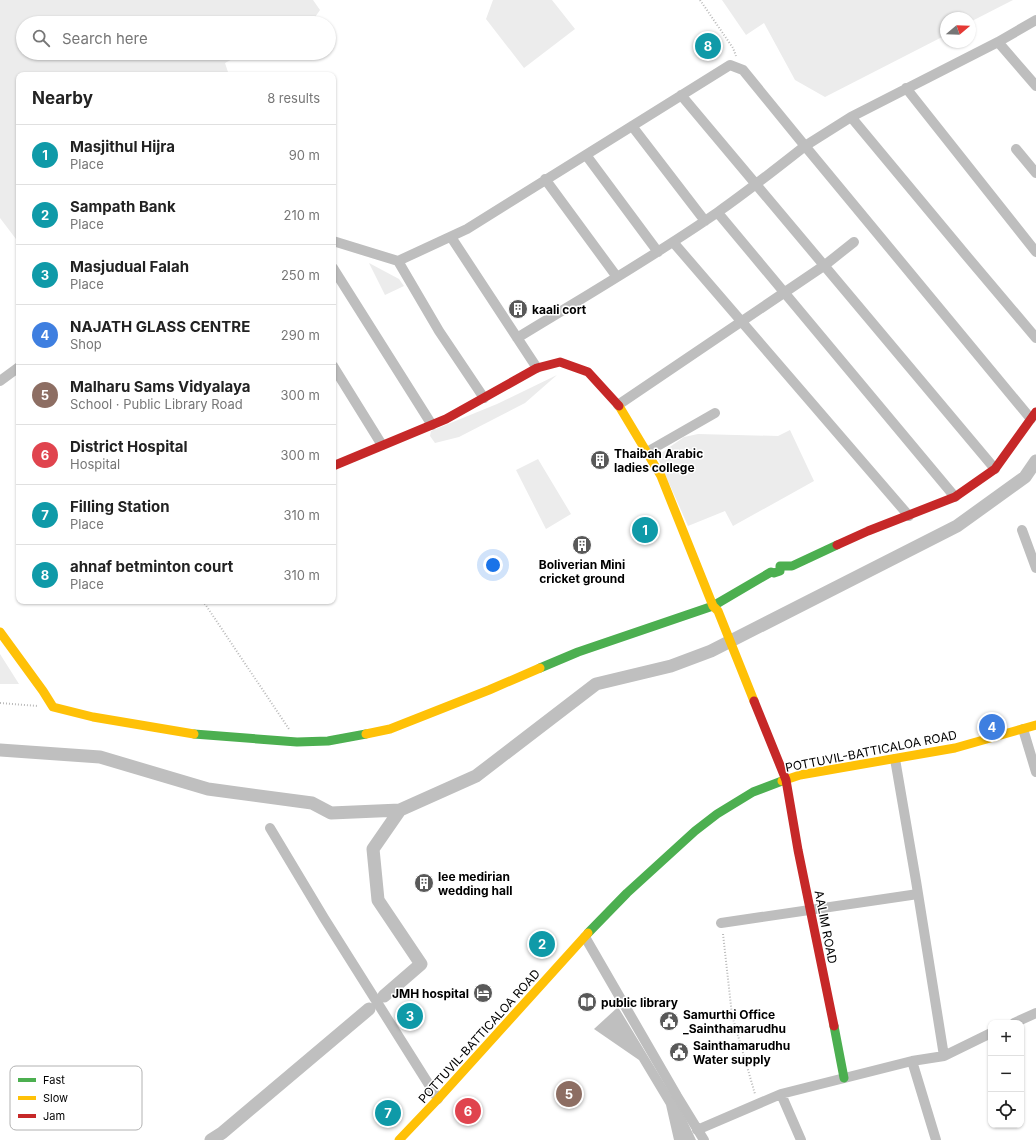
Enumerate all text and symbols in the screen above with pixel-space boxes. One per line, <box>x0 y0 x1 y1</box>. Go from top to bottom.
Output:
north arrow <box>940 12 976 48</box>
search box <box>16 16 336 60</box>
icon: search <box>30 27 52 49</box>
text: Search here <box>62 29 148 48</box>
pin: 8 <box>695 31 721 61</box>
text: Nearby <box>32 88 93 108</box>
text: 8 results <box>267 90 320 106</box>
text: Masjithul Hijra <box>70 137 175 156</box>
text: 1 <box>42 147 48 163</box>
text: 90 m <box>289 147 320 163</box>
text: Place <box>70 156 104 172</box>
text: Sampath Bank <box>70 197 176 216</box>
text: 2 <box>41 207 49 223</box>
text: 210 m <box>284 207 320 223</box>
text: Place <box>70 216 104 232</box>
text: Masjudual Falah <box>70 257 189 276</box>
text: 3 <box>41 267 49 283</box>
text: 250 m <box>281 267 320 283</box>
text: Place <box>70 276 104 292</box>
building icon: kaali cort <box>507 298 529 320</box>
place label: kaali cort <box>532 302 587 317</box>
text: NAJATH GLASS CENTRE <box>70 317 250 336</box>
text: 4 <box>41 327 49 343</box>
text: 290 m <box>281 327 320 343</box>
text: Shop <box>70 336 102 352</box>
text: Malharu Sams Vidyalaya <box>70 377 251 396</box>
text: 5 <box>41 387 49 403</box>
text: 300 m <box>281 387 320 403</box>
text: School · Public Library Road <box>70 396 243 412</box>
text: District Hospital <box>70 437 188 456</box>
place label: Thaibah Arabic ladies college <box>614 446 703 475</box>
text: 6 <box>41 447 49 463</box>
text: 300 m <box>281 447 320 463</box>
building icon: Thaibah Arabic ladies college <box>589 449 611 471</box>
text: Hospital <box>70 456 120 472</box>
text: Filling Station <box>70 497 170 516</box>
text: 7 <box>41 507 49 523</box>
text: 310 m <box>283 507 320 523</box>
pin: 1 <box>632 515 658 545</box>
text: Place <box>70 516 104 532</box>
building icon: Boliverian Mini cricket ground <box>571 534 593 556</box>
your location <box>483 555 503 575</box>
text: ahnaf betminton court <box>70 557 233 576</box>
place label: Boliverian Mini cricket ground <box>539 557 625 586</box>
text: 8 <box>41 567 49 583</box>
text: 310 m <box>283 567 320 583</box>
text: Place <box>70 576 104 592</box>
pin: 4 <box>979 712 1005 742</box>
street label: POTTUVIL-BATTICALOA ROAD <box>784 727 958 775</box>
place label: lee medirian wedding hall <box>438 869 512 898</box>
building icon: lee medirian wedding hall <box>413 872 435 894</box>
street label: AALIM ROAD <box>812 889 840 965</box>
pin: 2 <box>529 929 555 959</box>
street label: POTTUVIL-BATTICALOA ROAD <box>415 966 543 1106</box>
hotel icon: JMH hospital <box>472 982 494 1004</box>
place label: JMH hospital <box>392 986 469 1001</box>
library icon: public library <box>576 991 598 1013</box>
place label: public library <box>601 995 679 1010</box>
pin: 3 <box>397 1001 423 1031</box>
place label: Samurthi Office _Sainthamarudhu <box>683 1007 786 1036</box>
public building icon: Samurthi Office _Sainthamarudhu <box>658 1010 680 1032</box>
map controls <box>988 1020 1024 1128</box>
button: + <box>988 1020 1024 1056</box>
place label: Sainthamarudhu Water supply <box>693 1038 790 1067</box>
public building icon: Sainthamarudhu Water supply <box>668 1041 690 1063</box>
button: − <box>988 1056 1024 1092</box>
legend <box>10 1066 142 1130</box>
text: Fast <box>43 1073 65 1087</box>
pin: 5 <box>556 1079 582 1109</box>
text: Slow <box>43 1091 68 1105</box>
button: locate <box>988 1092 1024 1128</box>
pin: 6 <box>455 1096 481 1126</box>
pin: 7 <box>375 1098 401 1128</box>
text: Jam <box>43 1109 65 1123</box>

